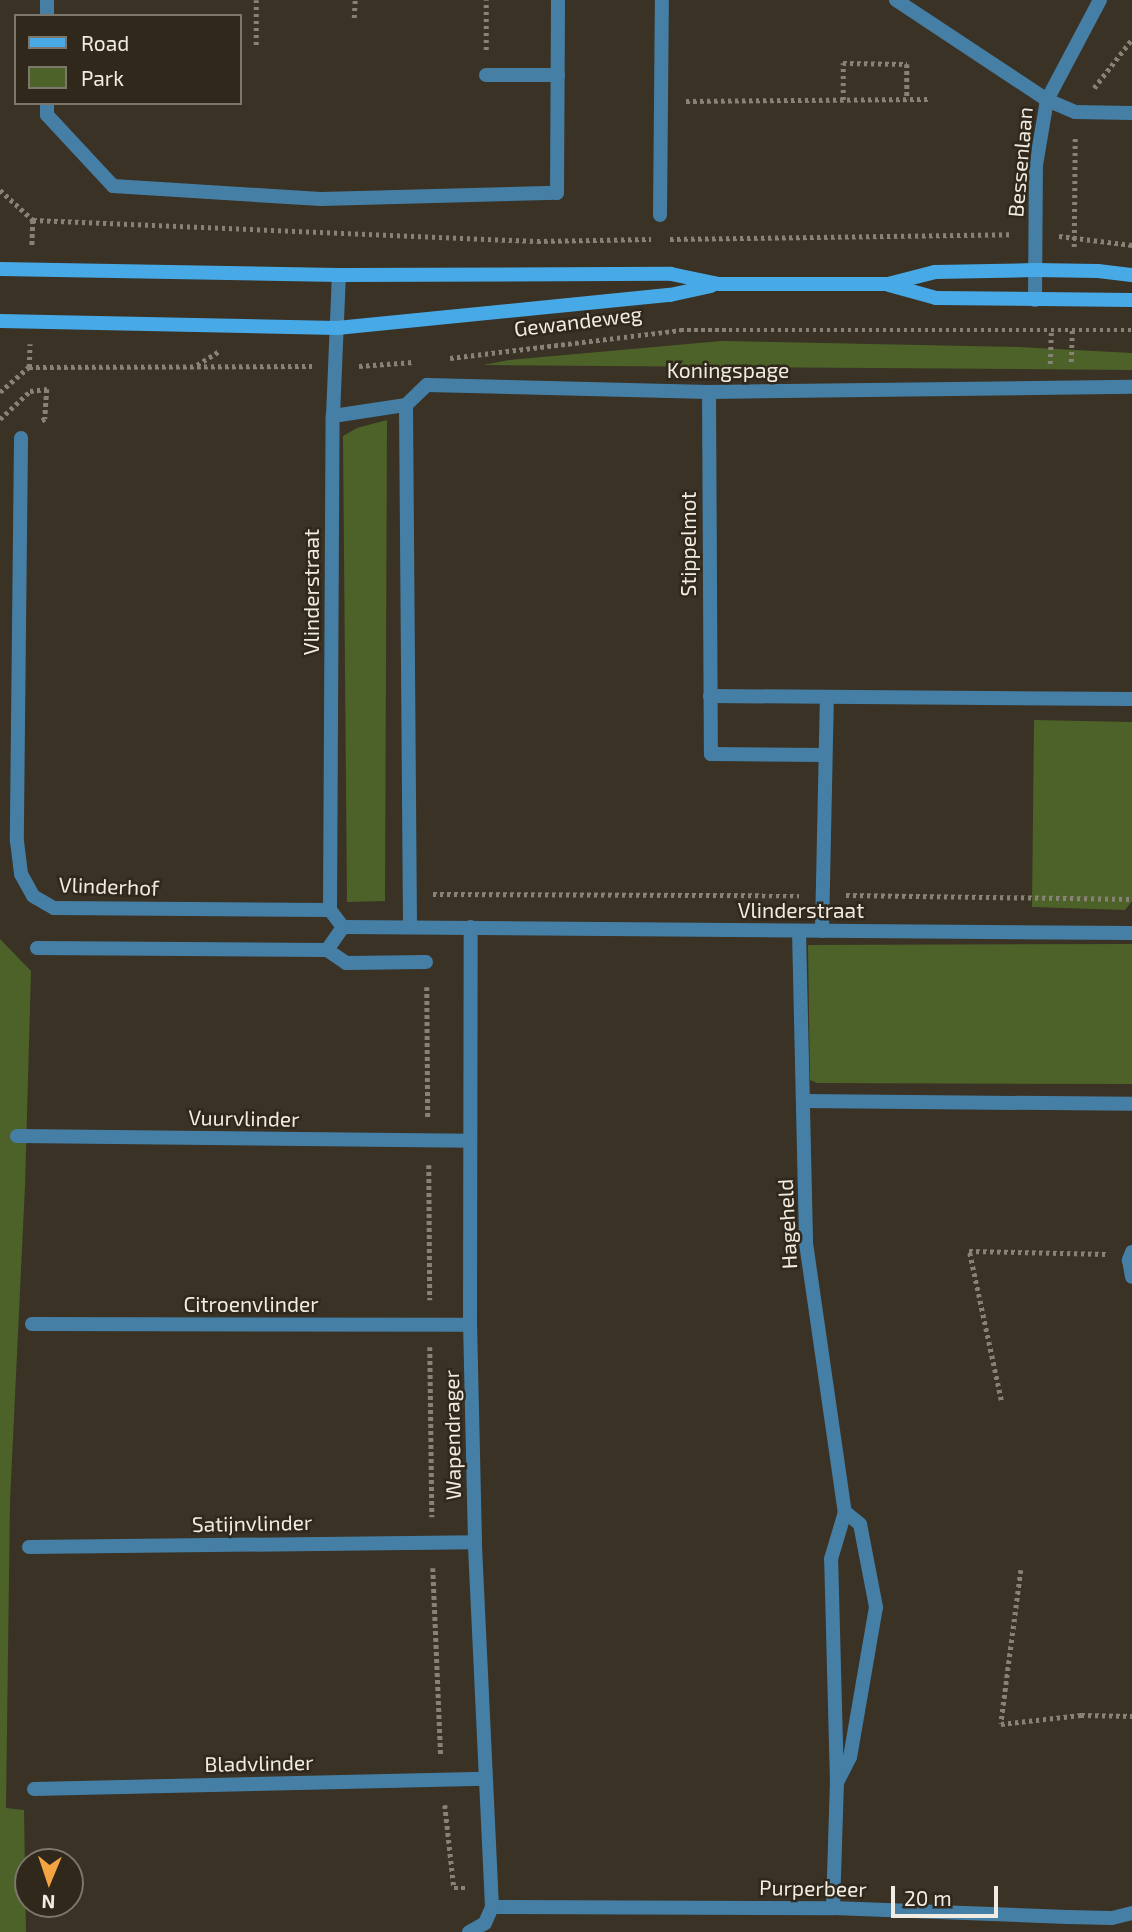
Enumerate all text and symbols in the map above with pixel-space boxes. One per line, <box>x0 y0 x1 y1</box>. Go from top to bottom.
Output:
legend <box>14 14 242 105</box>
text: Road <box>81 30 129 55</box>
text: Park <box>81 65 124 90</box>
street label: Bessenlaan <box>1003 106 1037 218</box>
street label: Gewandeweg <box>512 301 644 341</box>
street label: Koningspage <box>667 357 789 383</box>
street label: Stippelmot <box>675 491 701 597</box>
street label: Vlinderstraat <box>298 529 324 655</box>
street label: Vlinderhof <box>58 872 160 900</box>
street label: Vlinderstraat <box>738 897 864 923</box>
street label: Vuurvlinder <box>188 1104 300 1132</box>
street label: Hageheld <box>772 1178 802 1270</box>
street label: Citroenvlinder <box>183 1291 319 1317</box>
street label: Wapendrager <box>438 1370 466 1500</box>
street label: Satijnvlinder <box>192 1509 312 1537</box>
street label: Bladvlinder <box>204 1749 314 1777</box>
north arrow <box>14 1848 84 1918</box>
scale bar <box>894 1872 1001 1916</box>
street label: Purperbeer <box>759 1874 867 1902</box>
text: 20 m <box>904 1885 952 1910</box>
text: N <box>41 1891 56 1914</box>

